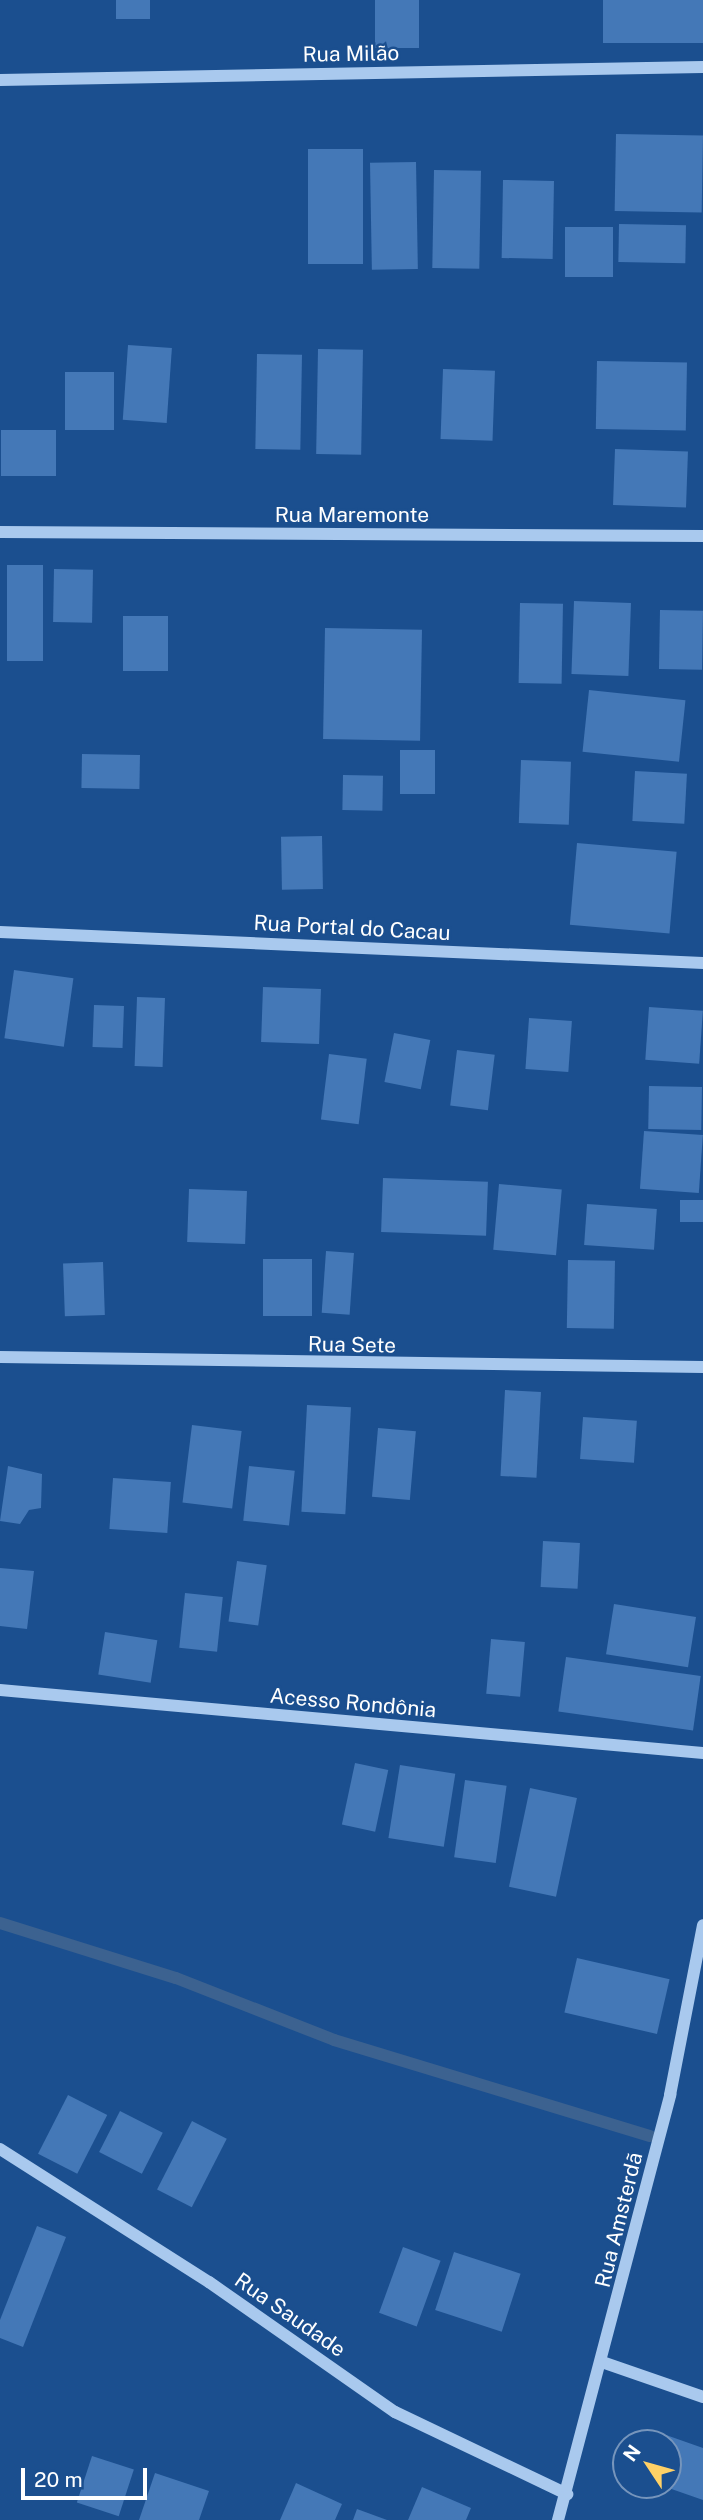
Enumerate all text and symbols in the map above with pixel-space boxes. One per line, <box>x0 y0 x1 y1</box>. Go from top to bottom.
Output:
street label: Rua Milão <box>302 41 400 67</box>
street label: Rua Maremonte <box>275 502 429 528</box>
street label: Rua Portal do Cacau <box>253 910 451 946</box>
street label: Rua Sete <box>308 1332 396 1358</box>
street label: Acesso Rondônia <box>269 1683 437 1723</box>
street label: Rua Amsterdã <box>590 2150 648 2290</box>
street label: Rua Saudade <box>230 2268 350 2362</box>
north arrow <box>612 2429 682 2499</box>
text: N <box>618 2440 645 2465</box>
scale bar <box>24 2454 150 2498</box>
text: 20 m <box>34 2467 83 2492</box>

